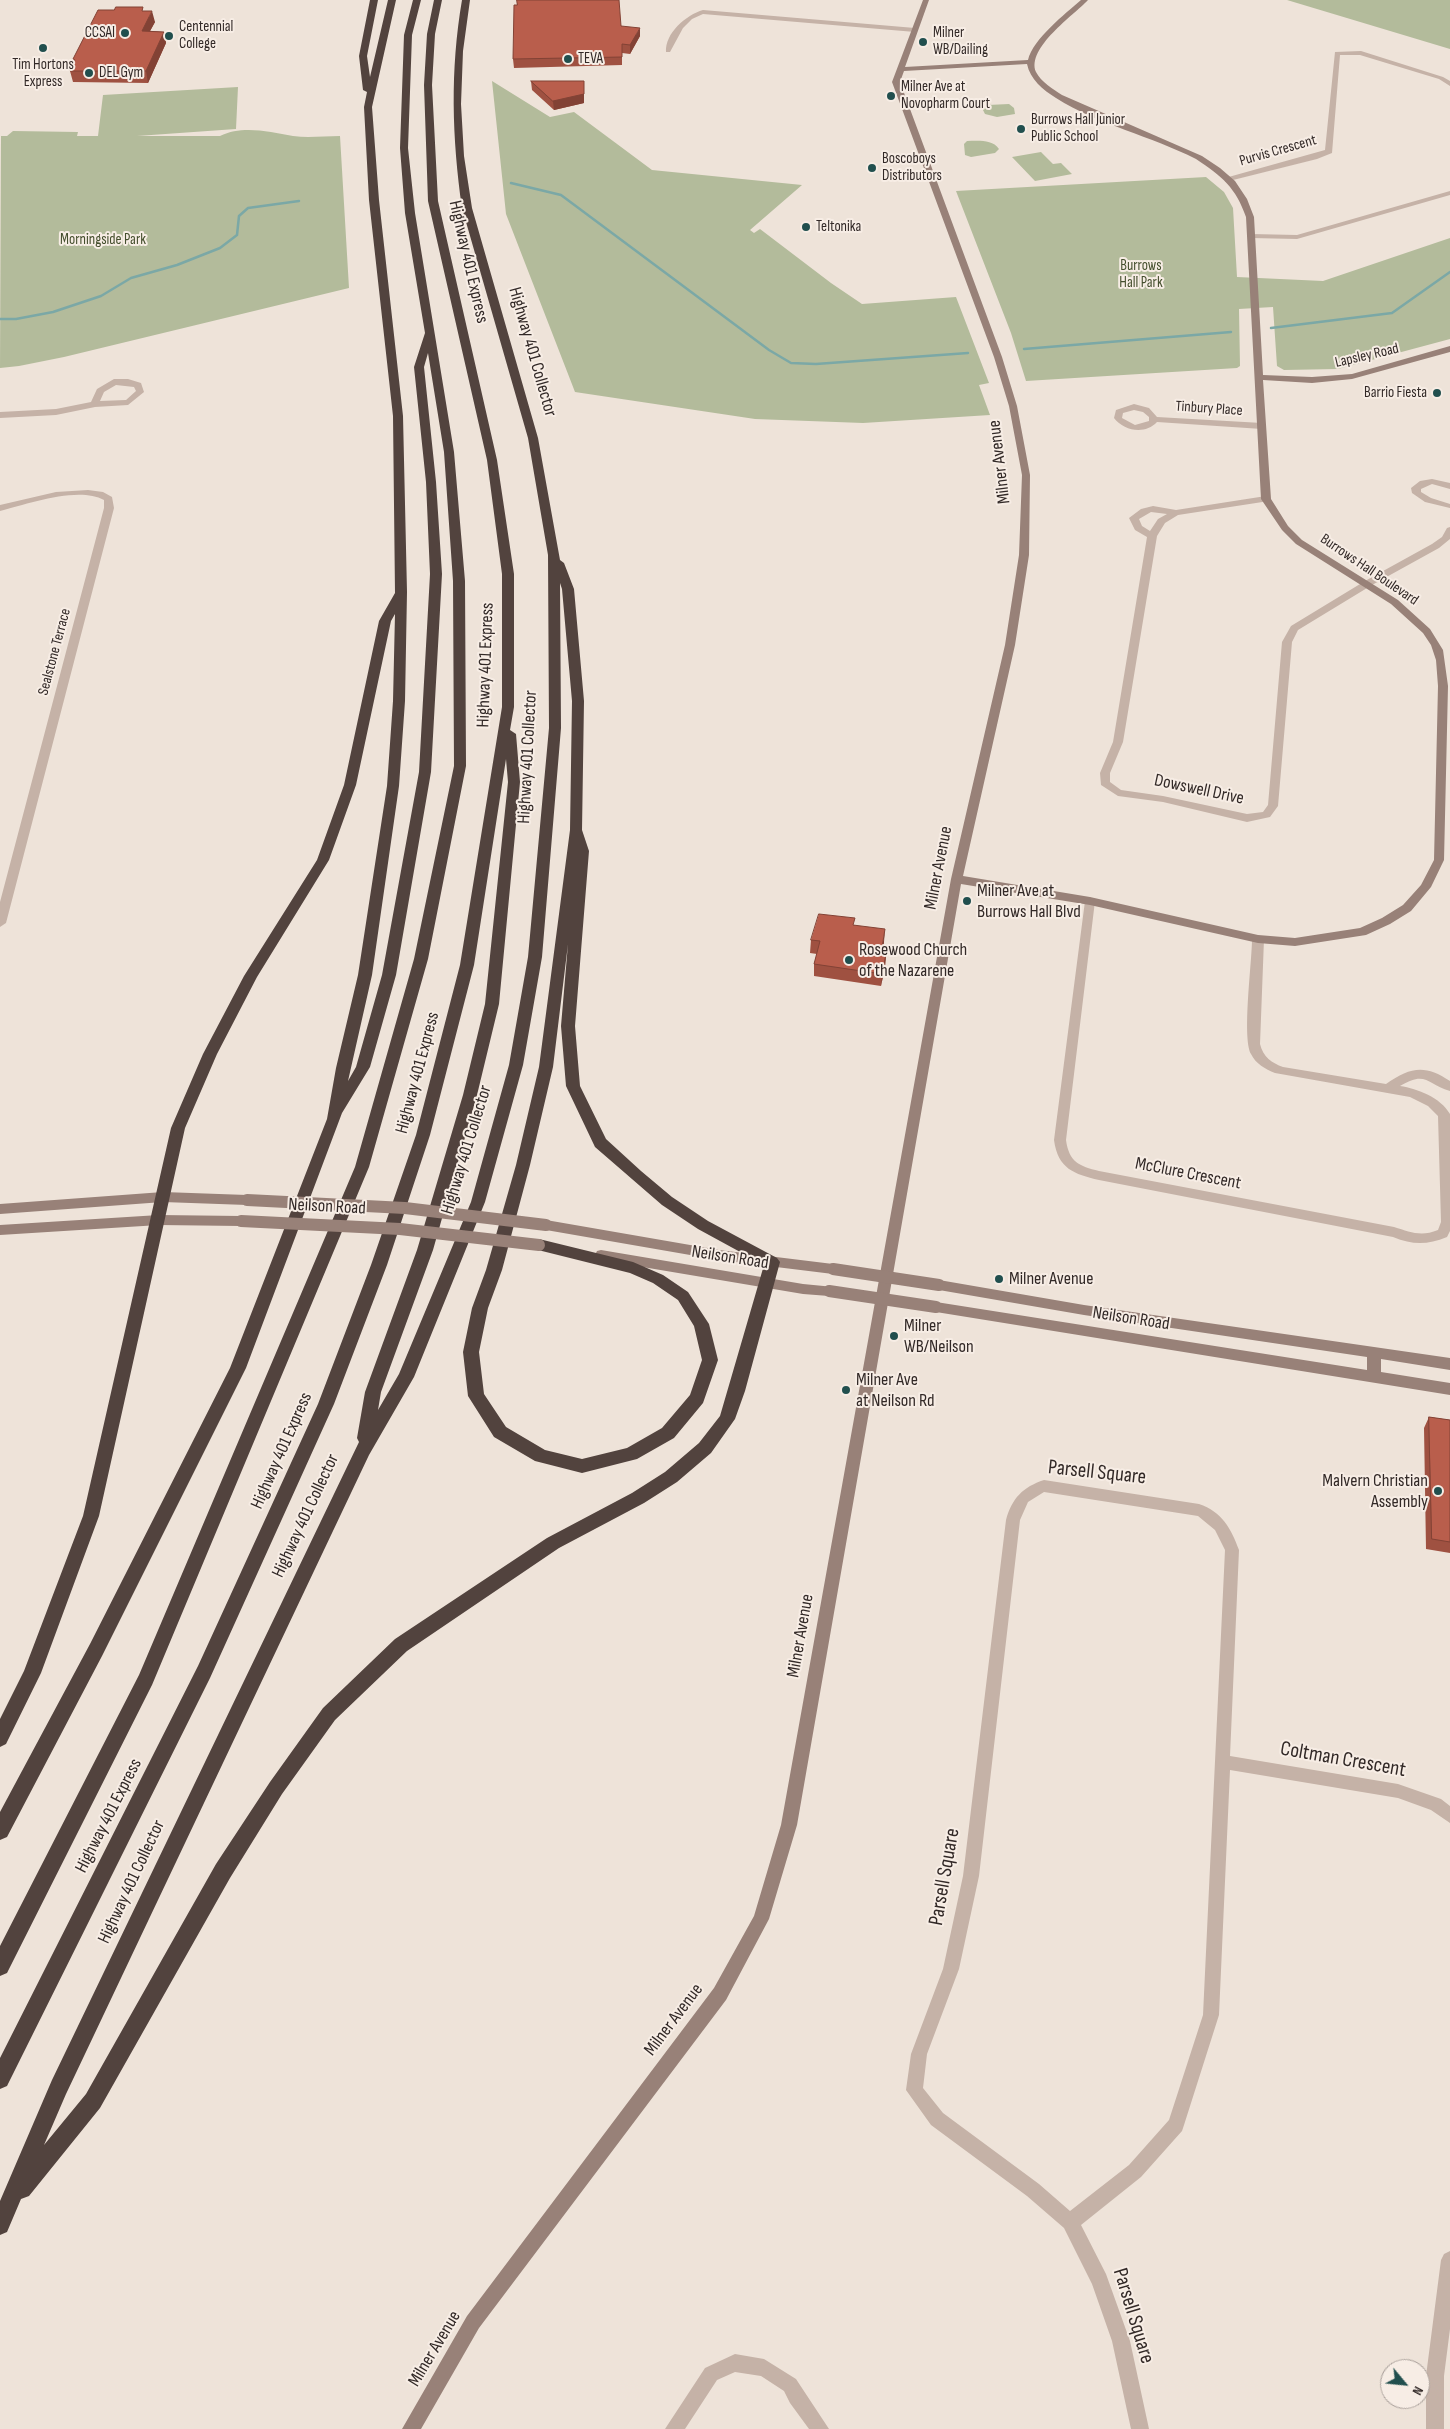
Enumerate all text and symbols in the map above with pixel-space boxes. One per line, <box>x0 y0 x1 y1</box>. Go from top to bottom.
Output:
place label: Centennial College <box>179 18 233 53</box>
place label: CCSAI <box>85 24 115 42</box>
place label: Milner WB/Dailing <box>933 24 988 59</box>
marker: CCSAI <box>119 27 131 39</box>
marker: Centennial College <box>163 30 175 42</box>
marker: Milner WB/Dailing <box>917 36 929 48</box>
marker: Tim Hortons Express <box>37 42 49 54</box>
place label: TEVA <box>578 50 603 68</box>
marker: TEVA <box>562 53 574 65</box>
place label: Tim Hortons Express <box>12 56 74 91</box>
place label: DEL Gym <box>99 64 143 82</box>
marker: DEL Gym <box>83 67 95 79</box>
place label: Milner Ave at Novopharm Court <box>901 78 990 113</box>
marker: Milner Ave at Novopharm Court <box>885 90 897 102</box>
place label: Burrows Hall Junior Public School <box>1031 111 1125 146</box>
marker: Burrows Hall Junior Public School <box>1015 123 1027 135</box>
street label: Purvis Crescent <box>1237 131 1319 171</box>
place label: Boscoboys Distributors <box>882 150 942 185</box>
marker: Boscoboys Distributors <box>866 162 878 174</box>
street label: Highway 401 Express <box>443 199 493 325</box>
place label: Teltonika <box>816 218 861 236</box>
marker: Teltonika <box>800 221 812 233</box>
park label: Morningside Park <box>60 231 146 249</box>
park label: Burrows Hall Park <box>1119 257 1163 292</box>
street label: Highway 401 Collector <box>503 285 561 419</box>
street label: Lapsley Road <box>1333 340 1401 372</box>
place label: Barrio Fiesta <box>1364 384 1427 402</box>
marker: Barrio Fiesta <box>1431 387 1443 399</box>
street label: Tinbury Place <box>1175 398 1243 420</box>
street label: Milner Avenue <box>984 419 1016 505</box>
street label: Burrows Hall Boulevard <box>1316 531 1422 609</box>
street label: Highway 401 Express <box>473 602 499 728</box>
street label: Sealstone Terrace <box>35 607 75 697</box>
street label: Highway 401 Collector <box>514 690 542 824</box>
street label: Dowswell Drive <box>1152 770 1246 810</box>
street label: Milner Avenue <box>920 825 958 911</box>
place label: Milner Ave at Burrows Hall Blvd <box>977 880 1081 922</box>
marker: Milner Ave at Burrows Hall Blvd <box>961 895 973 907</box>
place label: Rosewood Church of the Nazarene <box>859 939 967 982</box>
marker: Rosewood Church of the Nazarene <box>843 954 855 966</box>
street label: Highway 401 Express <box>391 1010 445 1136</box>
street label: Highway 401 Collector <box>437 1083 497 1217</box>
street label: McClure Crescent <box>1133 1153 1243 1195</box>
street label: Neilson Road <box>288 1194 366 1220</box>
street label: Neilson Road <box>690 1241 770 1275</box>
place label: Milner Avenue <box>1009 1268 1093 1290</box>
marker: Milner Avenue <box>993 1273 1005 1285</box>
street label: Neilson Road <box>1091 1302 1171 1336</box>
place label: Milner WB/Neilson <box>904 1315 974 1358</box>
marker: Milner WB/Neilson <box>888 1330 900 1342</box>
place label: Milner Ave at Neilson Rd <box>856 1369 934 1412</box>
marker: Milner Ave at Neilson Rd <box>840 1384 852 1396</box>
street label: Highway 401 Express <box>247 1389 317 1513</box>
street label: Highway 401 Collector <box>268 1451 344 1581</box>
street label: Parsell Square <box>1047 1455 1147 1491</box>
place label: Malvern Christian Assembly <box>1322 1470 1428 1512</box>
marker: Malvern Christian Assembly <box>1432 1485 1444 1497</box>
street label: Milner Avenue <box>783 1593 819 1679</box>
street label: Coltman Crescent <box>1278 1737 1408 1783</box>
street label: Highway 401 Express <box>71 1755 147 1877</box>
street label: Highway 401 Collector <box>94 1817 170 1947</box>
street label: Parsell Square <box>924 1826 966 1928</box>
street label: Milner Avenue <box>640 1980 708 2060</box>
street label: Parsell Square <box>1107 2265 1159 2367</box>
street label: Milner Avenue <box>404 2307 466 2391</box>
north arrow <box>1380 2359 1430 2409</box>
text: N <box>1409 2384 1427 2398</box>

